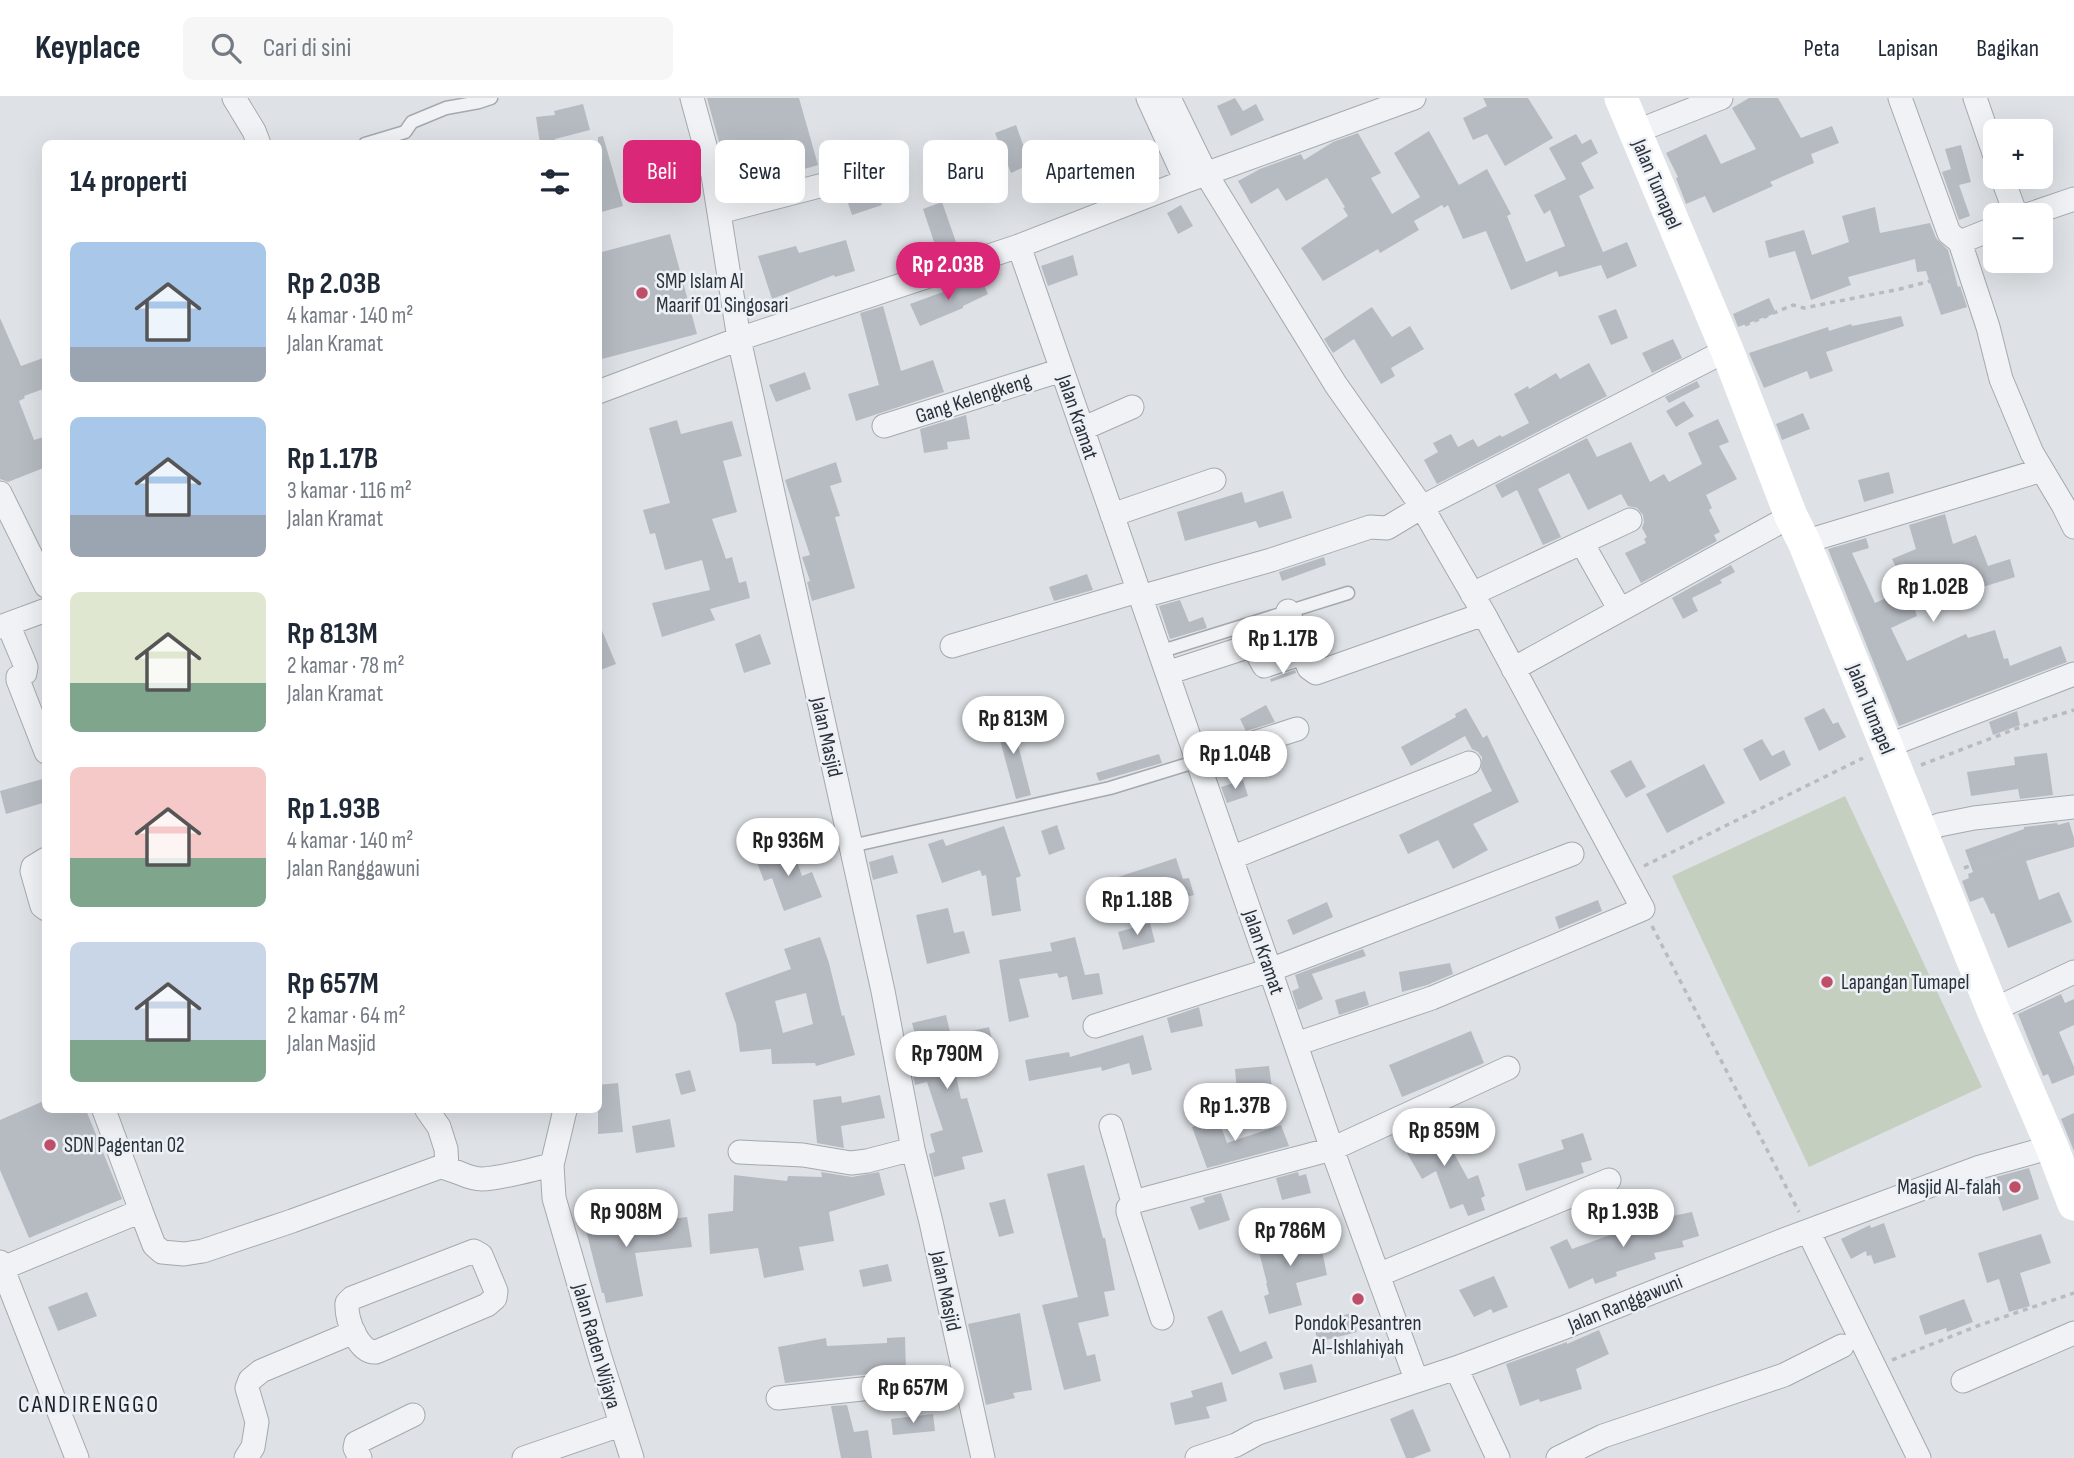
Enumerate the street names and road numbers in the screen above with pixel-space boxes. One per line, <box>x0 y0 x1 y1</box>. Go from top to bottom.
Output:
street label: Jalan Tumapel <box>1626 135 1687 233</box>
street label: Gang Kelengkeng <box>912 368 1034 429</box>
street label: Jalan Kramat <box>1051 371 1104 463</box>
street label: Jalan Tumapel <box>1841 659 1900 758</box>
street label: Jalan Masjid <box>805 694 848 780</box>
street label: Jalan Kramat <box>1237 906 1290 998</box>
street label: Jalan Masjid <box>925 1248 966 1333</box>
street label: Jalan Ranggawuni <box>1563 1269 1686 1338</box>
street label: Jalan Raden Wijaya <box>566 1280 626 1412</box>

